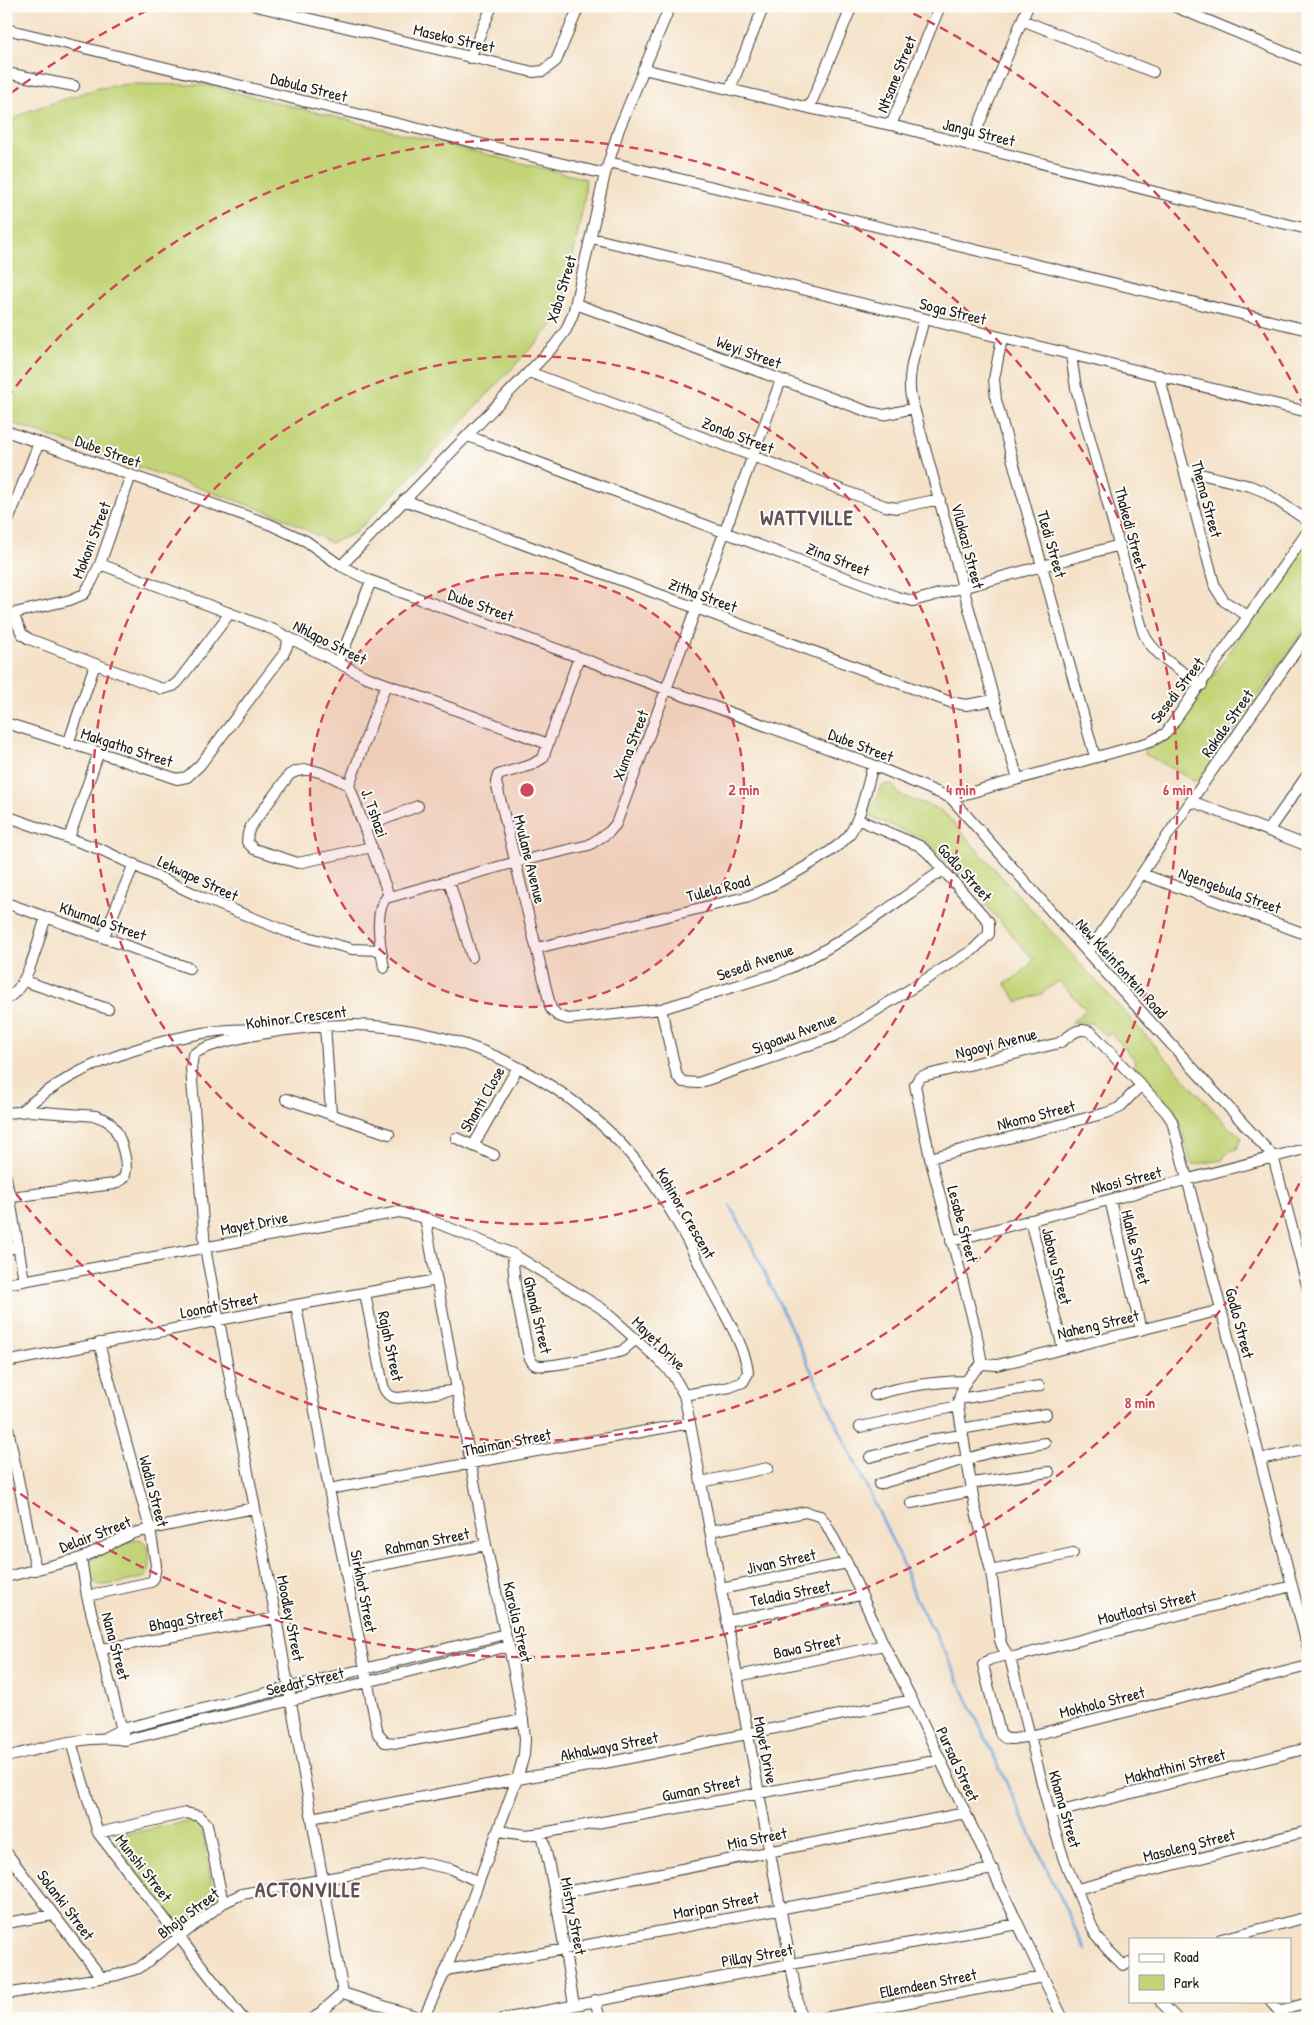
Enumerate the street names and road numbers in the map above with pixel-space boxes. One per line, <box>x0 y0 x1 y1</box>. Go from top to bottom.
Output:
street label: Maseko Street <box>411 18 497 58</box>
street label: Ntsane Street <box>871 32 922 116</box>
street label: Dabula Street <box>268 67 350 107</box>
street label: Jangu Street <box>940 112 1018 152</box>
street label: Xaba Street <box>540 252 582 326</box>
street label: Soga Street <box>917 292 989 330</box>
street label: Weyi Street <box>714 330 785 374</box>
street label: Zondo Street <box>699 411 778 459</box>
street label: Dube Street <box>72 429 144 473</box>
street label: Thema Street <box>1186 458 1228 540</box>
street label: Thakedi Street <box>1109 484 1153 572</box>
street label: Mokoni Street <box>66 498 116 582</box>
street label: Vilakazi Street <box>946 501 990 592</box>
street label: Tledi Street <box>1032 508 1072 581</box>
street label: Zina Street <box>803 537 873 581</box>
street label: Zitha Street <box>666 573 741 618</box>
street label: Dube Street <box>445 583 517 627</box>
street label: Nhlapo Street <box>289 614 371 670</box>
street label: Sesedi Street <box>1145 652 1209 727</box>
street label: Rakale Street <box>1196 684 1259 761</box>
street label: Xuma Street <box>606 706 654 784</box>
street label: Makgatho Street <box>78 722 176 772</box>
street label: Dube Street <box>825 723 897 768</box>
street label: J. Tshazi <box>356 786 394 840</box>
street label: Mvulane Avenue <box>508 812 552 906</box>
street label: Godlo Street <box>933 838 998 906</box>
street label: Lekwape Street <box>154 850 242 907</box>
street label: Ngengebula Street <box>1176 861 1285 919</box>
street label: Tulela Road <box>684 869 752 907</box>
street label: Khumalo Street <box>57 896 150 946</box>
street label: New Kleinfontein Road <box>1071 913 1173 1023</box>
street label: Sesedi Avenue <box>713 938 797 986</box>
street label: Kohinor Crescent <box>244 1000 348 1034</box>
street label: Sigoawu Avenue <box>749 1007 840 1059</box>
street label: Ngooyi Avenue <box>953 1022 1040 1064</box>
street label: Shanti Close <box>454 1062 510 1136</box>
street label: Nkomo Street <box>995 1095 1078 1135</box>
street label: Nkosi Street <box>1088 1160 1164 1199</box>
street label: Kohinor Crescent <box>651 1164 721 1263</box>
street label: Lesabe Street <box>942 1183 984 1265</box>
street label: Mayet Drive <box>218 1206 290 1240</box>
street label: Hlahle Street <box>1116 1207 1156 1287</box>
street label: Jabavu Street <box>1037 1225 1077 1307</box>
street label: Ghandi Street <box>518 1274 558 1356</box>
street label: Godlo Street <box>1220 1285 1260 1361</box>
street label: Loonat Street <box>178 1287 260 1323</box>
street label: Naheng Street <box>1055 1304 1141 1344</box>
street label: Rajah Street <box>373 1309 409 1384</box>
street label: Mayet Drive <box>627 1311 691 1375</box>
street label: Thaiman Street <box>461 1423 553 1461</box>
street label: Wadia Street <box>134 1453 174 1530</box>
street label: Delair Street <box>56 1510 134 1558</box>
street label: Rahman Street <box>383 1522 472 1560</box>
street label: Jivan Street <box>744 1543 818 1579</box>
street label: Sirkhot Street <box>345 1548 383 1634</box>
street label: Moodley Street <box>272 1573 310 1663</box>
street label: Teladia Street <box>748 1574 833 1612</box>
street label: Karolia Street <box>498 1579 538 1665</box>
street label: Moutloatsi Street <box>1095 1584 1199 1630</box>
street label: Bhaga Street <box>147 1602 226 1636</box>
street label: Nana Street <box>96 1610 136 1683</box>
street label: Bawa Street <box>771 1628 844 1664</box>
street label: Seedat Street <box>264 1661 346 1701</box>
street label: Mokholo Street <box>1057 1681 1148 1723</box>
street label: Mayet Drive <box>749 1714 783 1786</box>
street label: Pursad Street <box>931 1723 985 1805</box>
street label: Akhalwaya Street <box>558 1726 660 1766</box>
street label: Makhathini Street <box>1122 1743 1228 1789</box>
street label: Khama Street <box>1043 1768 1087 1851</box>
street label: Guman Street <box>660 1770 743 1806</box>
street label: Mia Street <box>725 1821 789 1855</box>
street label: Masoleng Street <box>1141 1823 1238 1867</box>
street label: Munshi Street <box>111 1829 178 1907</box>
street label: Solanki Street <box>32 1865 100 1945</box>
street label: Mistry Street <box>556 1875 592 1957</box>
street label: Bhoja Street <box>153 1882 224 1944</box>
street label: Maripan Street <box>671 1886 761 1924</box>
street label: Pillay Street <box>720 1938 795 1972</box>
street label: Ellemdeen Street <box>878 1963 979 2003</box>

